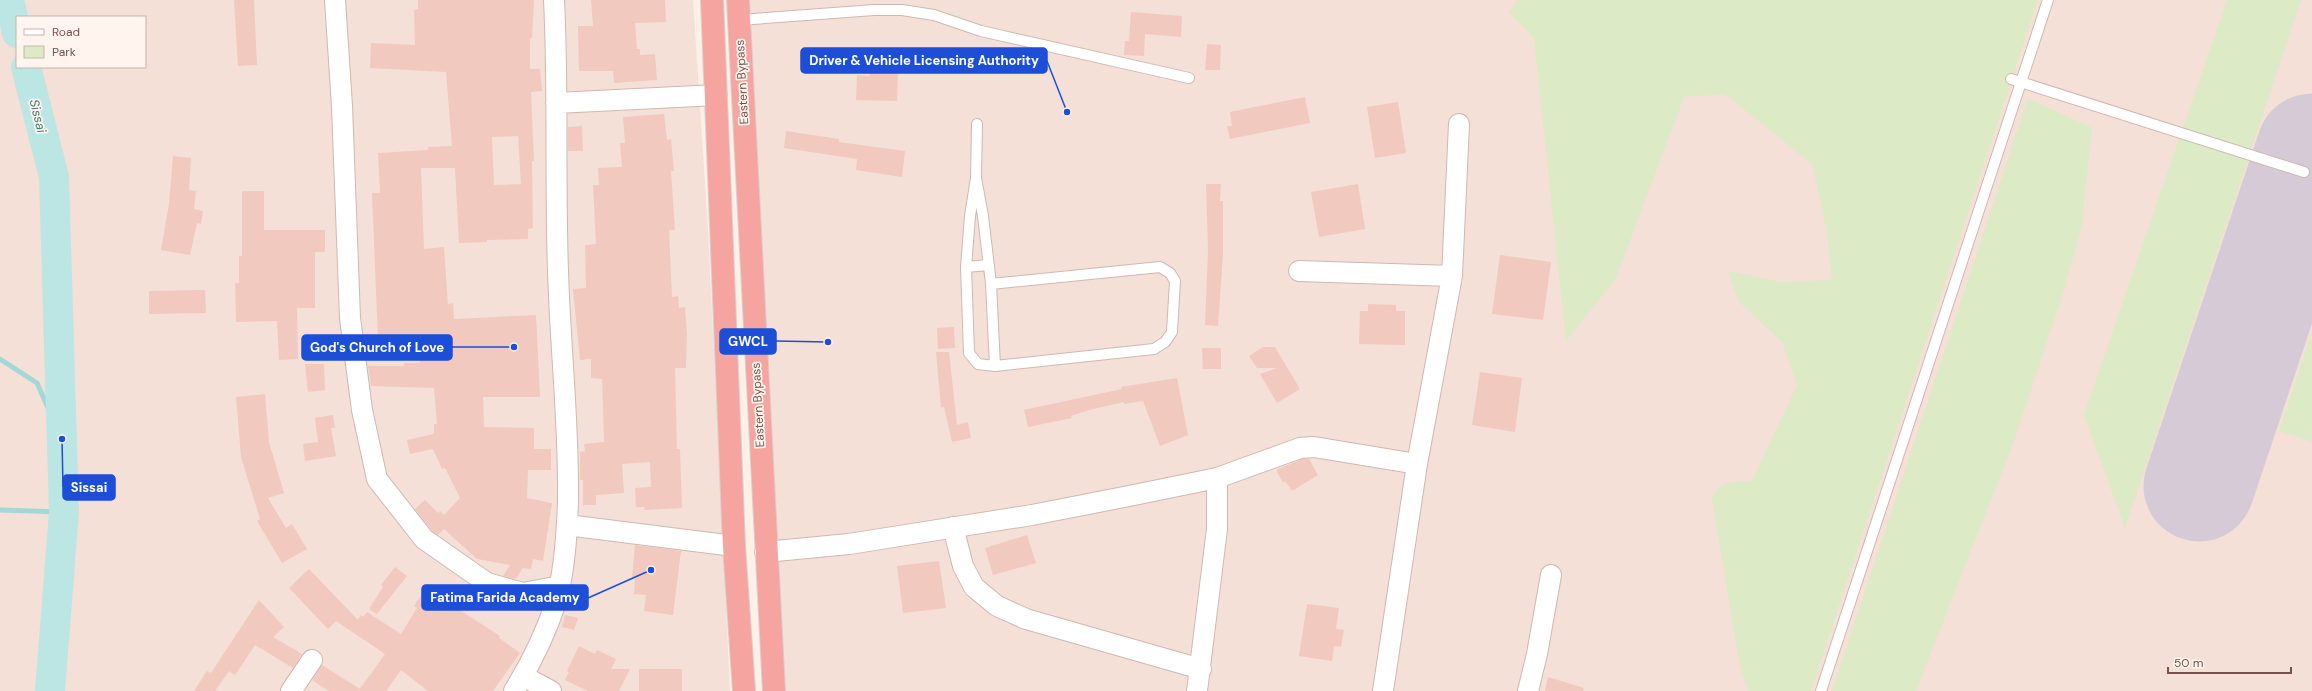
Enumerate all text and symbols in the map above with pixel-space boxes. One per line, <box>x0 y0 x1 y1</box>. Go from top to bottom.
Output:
legend <box>16 16 146 68</box>
text: Road <box>52 24 80 40</box>
street label: Eastern Bypass <box>732 39 752 125</box>
text: Park <box>52 44 76 60</box>
callout: Driver & Vehicle Licensing Authority <box>801 48 1047 73</box>
text: Driver & Vehicle Licensing Authority <box>809 52 1039 69</box>
water label: Sissai <box>26 97 51 135</box>
callout: GWCL <box>720 329 776 354</box>
text: GWCL <box>728 333 768 350</box>
callout: God's Church of Love <box>302 335 452 360</box>
text: God's Church of Love <box>310 339 444 356</box>
street label: Eastern Bypass <box>748 362 768 448</box>
callout: Sissai <box>63 475 115 500</box>
text: Sissai <box>71 479 107 496</box>
callout: Fatima Farida Academy <box>422 585 588 610</box>
text: Fatima Farida Academy <box>430 589 580 606</box>
scale bar <box>2168 649 2291 675</box>
text: 50 m <box>2174 655 2203 671</box>

